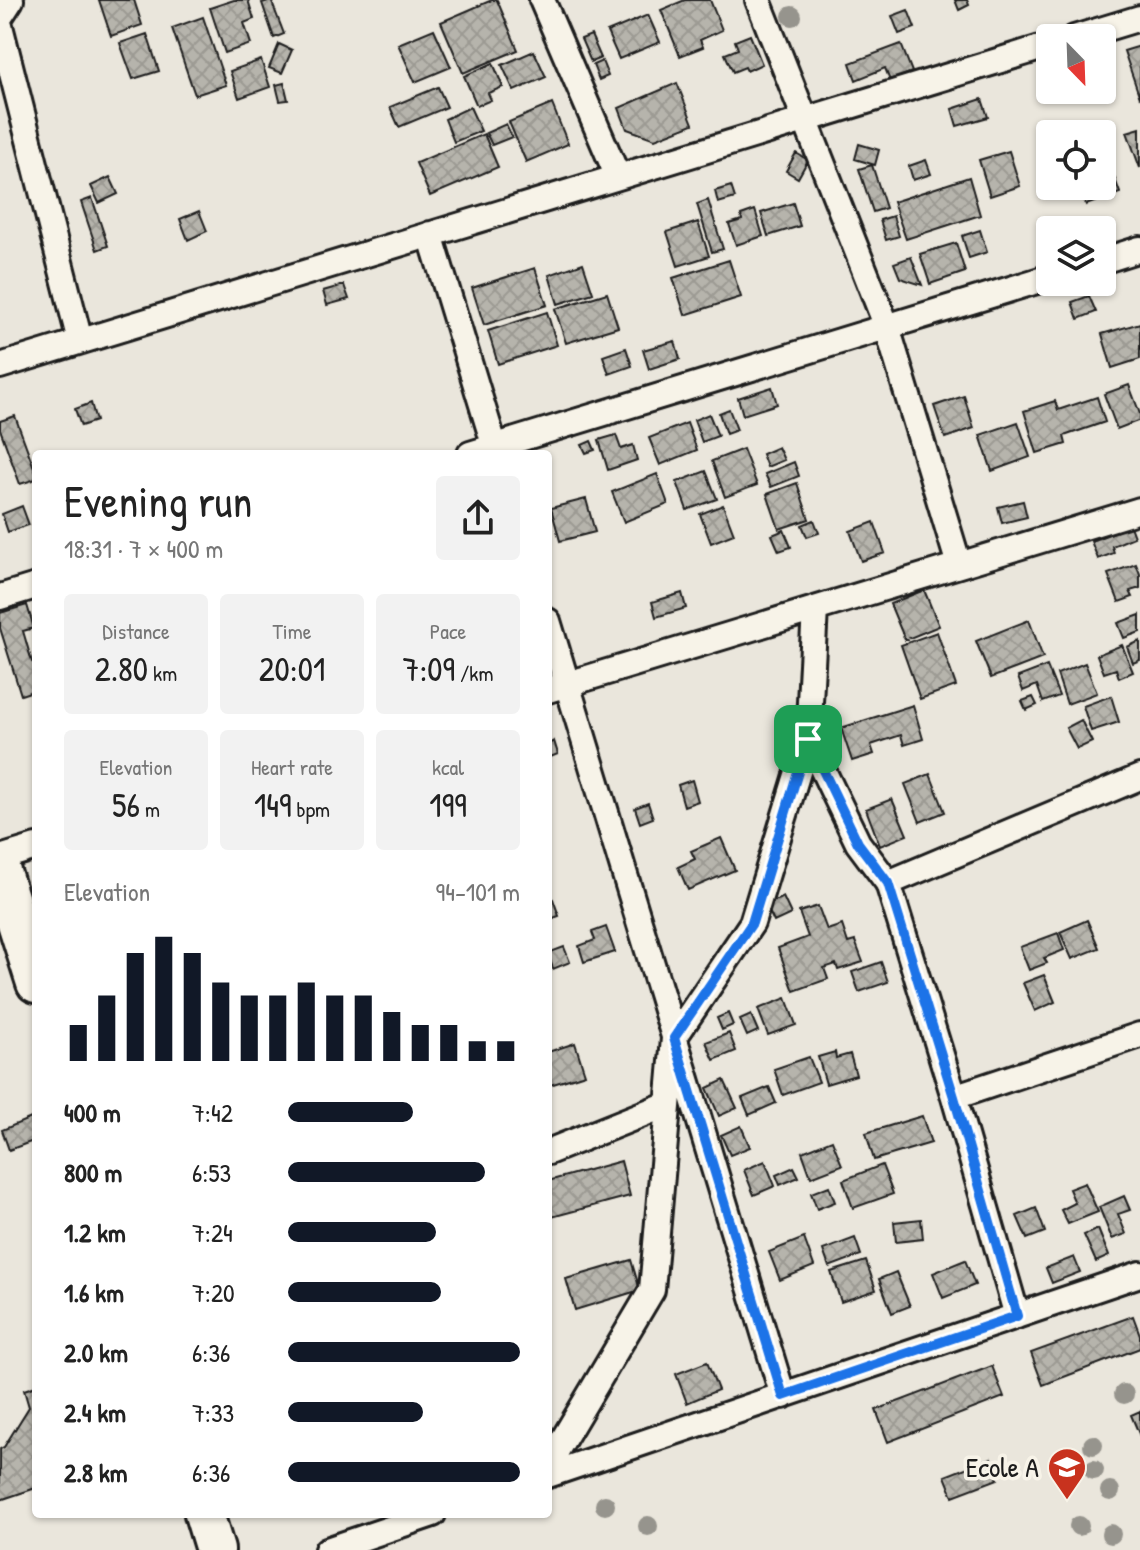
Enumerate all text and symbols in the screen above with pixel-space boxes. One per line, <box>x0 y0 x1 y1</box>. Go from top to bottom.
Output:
north arrow <box>1036 24 1116 104</box>
map controls <box>1036 24 1116 296</box>
button: locate <box>1036 120 1116 200</box>
button: layers <box>1036 216 1116 296</box>
text: Evening run <box>64 471 252 531</box>
button: share <box>436 476 520 560</box>
text: 18:31 · 7 × 400 m <box>64 531 223 566</box>
text: Distance <box>102 616 170 646</box>
text: Time <box>273 616 311 646</box>
text: Pace <box>430 616 466 646</box>
text: 2.80 <box>95 646 148 692</box>
text: 20:01 <box>259 646 325 692</box>
text: 7:09 <box>403 646 455 692</box>
text: km <box>148 658 177 688</box>
text: /km <box>455 658 493 688</box>
pin <box>774 705 842 773</box>
icon: arrive <box>786 717 830 761</box>
text: Elevation <box>99 752 173 782</box>
text: Heart rate <box>251 752 333 782</box>
text: kcal <box>432 752 464 782</box>
text: 56 <box>112 782 140 828</box>
text: 149 <box>254 782 292 828</box>
text: 199 <box>429 782 467 828</box>
text: m <box>140 794 160 824</box>
text: bpm <box>292 794 330 824</box>
text: Elevation <box>64 874 150 909</box>
text: 94–101 m <box>436 874 520 909</box>
text: 400 m <box>64 1095 121 1130</box>
text: 7:42 <box>192 1095 233 1130</box>
text: 800 m <box>64 1155 122 1190</box>
text: 6:53 <box>192 1155 231 1190</box>
text: 1.2 km <box>64 1215 126 1250</box>
text: 7:24 <box>192 1215 233 1250</box>
text: 1.6 km <box>64 1275 124 1310</box>
text: 7:20 <box>192 1275 235 1310</box>
text: 2.0 km <box>64 1335 128 1370</box>
text: 6:36 <box>192 1335 230 1370</box>
text: 2.4 km <box>64 1395 126 1430</box>
text: 7:33 <box>192 1395 234 1430</box>
school or university icon: Ecole A <box>1046 1446 1088 1501</box>
place label: Ecole A <box>966 1448 1039 1486</box>
text: 2.8 km <box>64 1455 127 1490</box>
text: 6:36 <box>192 1455 230 1490</box>

